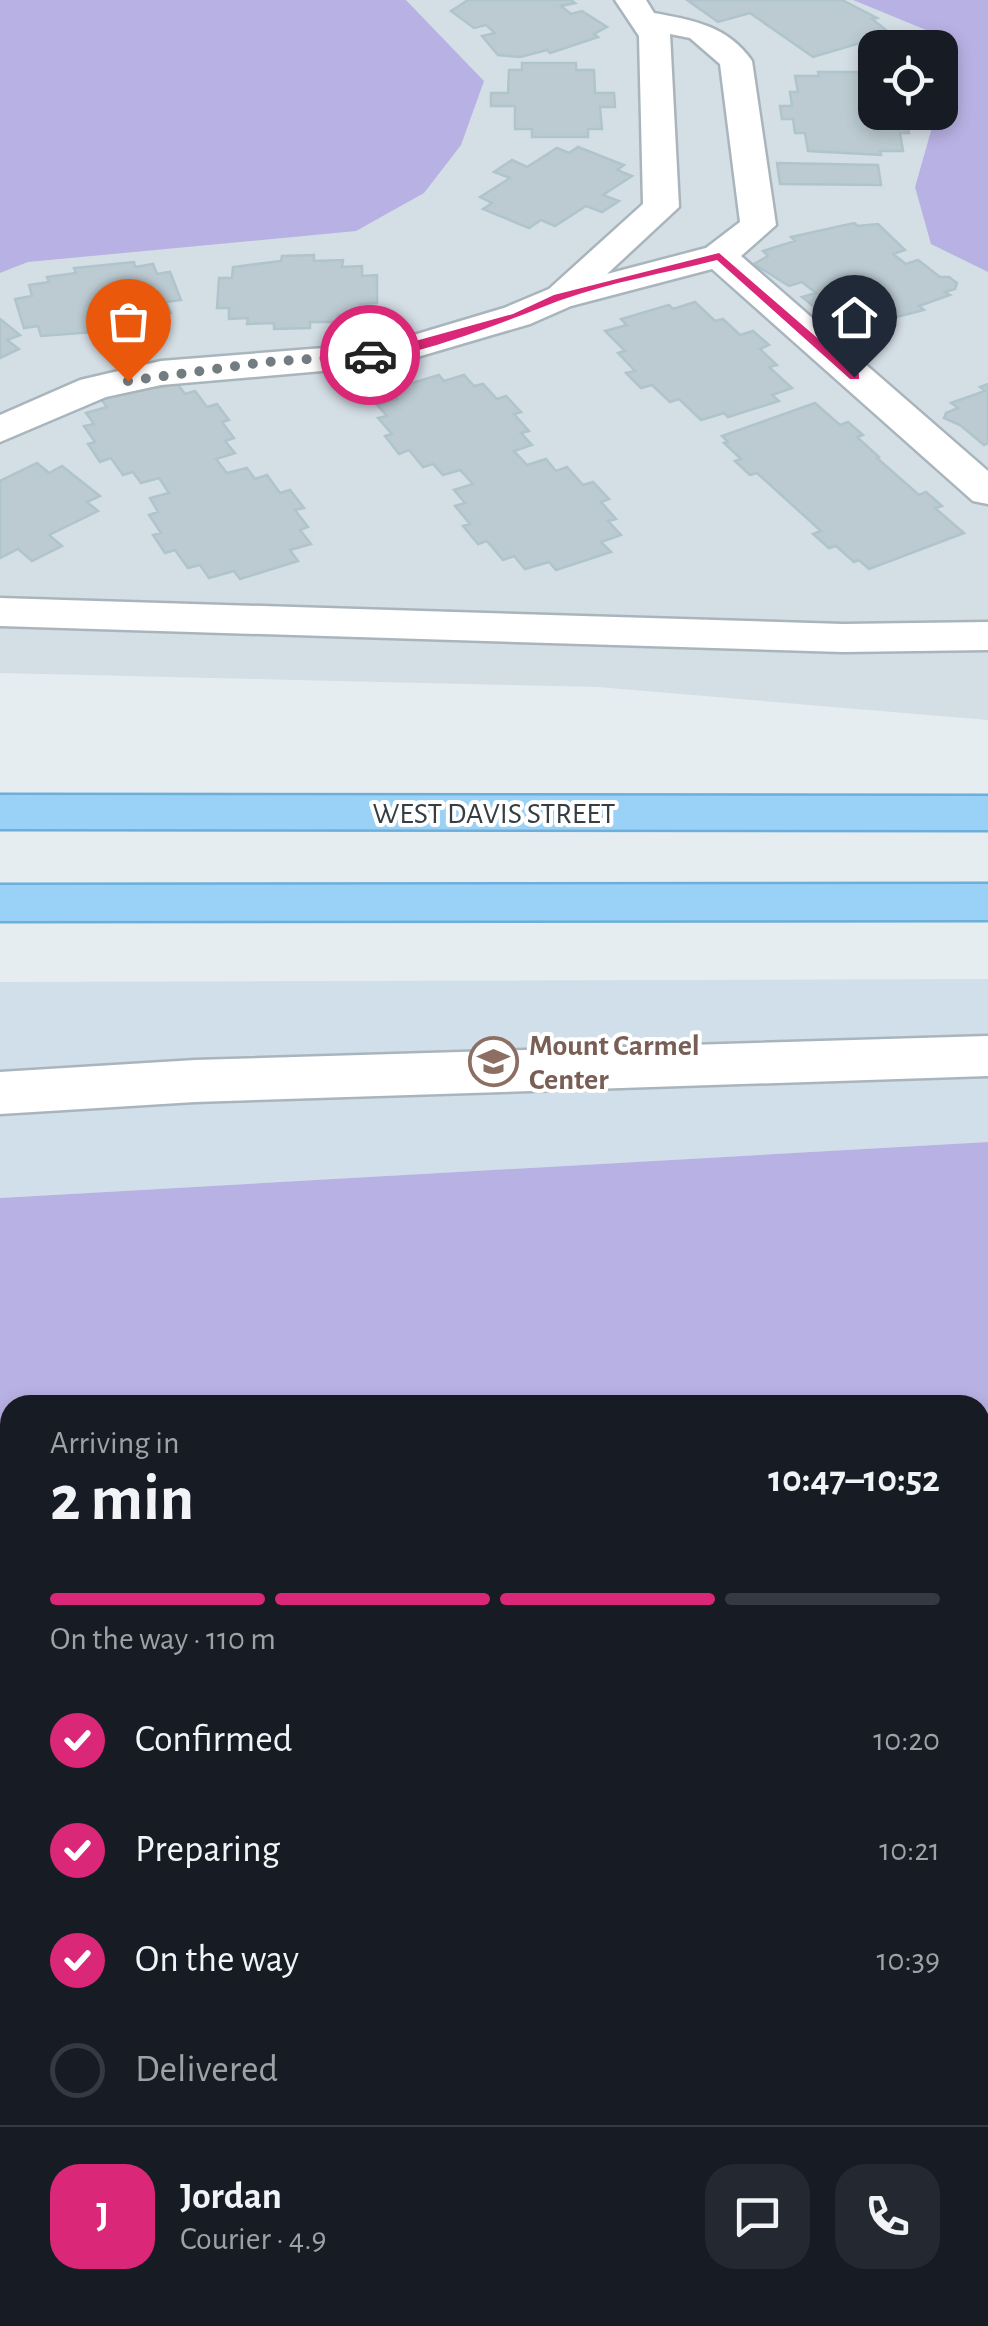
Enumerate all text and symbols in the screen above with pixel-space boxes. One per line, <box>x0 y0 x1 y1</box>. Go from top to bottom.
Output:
map controls <box>858 30 958 130</box>
button: locate <box>858 30 958 130</box>
pin <box>812 275 897 378</box>
pin <box>86 279 171 382</box>
icon: home <box>827 290 882 345</box>
icon: bag <box>101 294 156 349</box>
courier <box>320 305 420 405</box>
icon: car <box>343 328 398 383</box>
street label: WEST DAVIS STREET <box>373 799 616 829</box>
place label: Mount Carmel Center <box>529 1031 700 1095</box>
school or university icon: Mount Carmel Center <box>468 1036 520 1088</box>
text: Arriving in <box>50 1427 179 1459</box>
text: 10:47–10:52 <box>768 1461 940 1499</box>
text: 2 min <box>50 1467 194 1532</box>
text: On the way · 110 m <box>50 1623 276 1655</box>
icon: check <box>50 1713 105 1768</box>
text: Confirmed <box>135 1721 292 1759</box>
text: 10:20 <box>873 1724 940 1756</box>
icon: check <box>50 1823 105 1878</box>
text: Preparing <box>135 1831 280 1869</box>
text: 10:21 <box>879 1834 940 1866</box>
icon: check <box>50 1933 105 1988</box>
text: On the way <box>135 1941 299 1979</box>
text: 10:39 <box>877 1944 940 1976</box>
text: Delivered <box>135 2051 278 2089</box>
button: chat <box>705 2164 810 2269</box>
button: phone <box>835 2164 940 2269</box>
text: Jordan <box>180 2178 282 2216</box>
text: J <box>96 2197 109 2235</box>
text: Courier · 4.9 <box>180 2223 327 2255</box>

